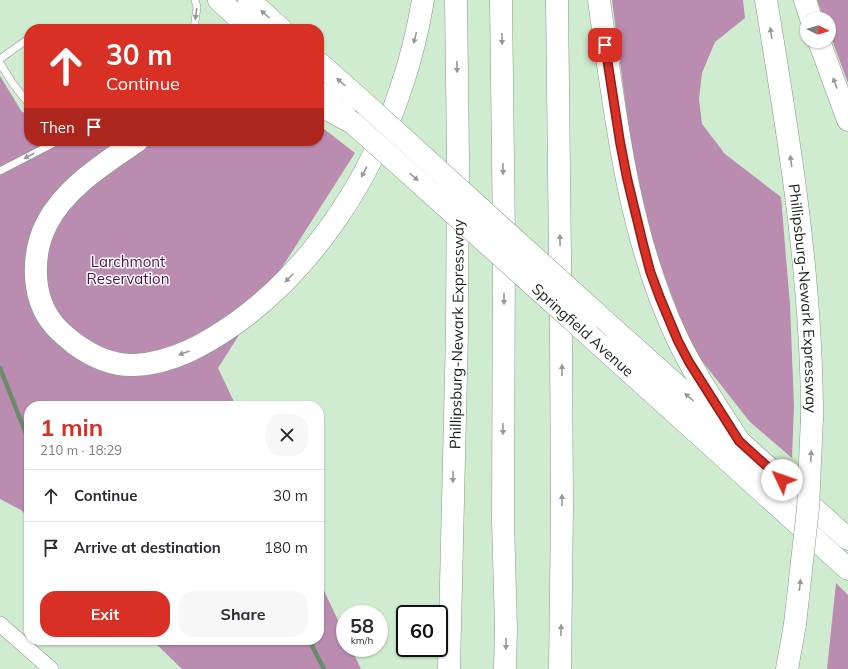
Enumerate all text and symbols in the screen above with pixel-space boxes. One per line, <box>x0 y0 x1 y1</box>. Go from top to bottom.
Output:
one-way arrow <box>193 8 199 20</box>
one-way arrow <box>260 10 270 19</box>
north arrow <box>800 12 836 48</box>
map controls <box>800 12 836 48</box>
one-way arrow <box>768 27 774 39</box>
pin <box>588 28 622 62</box>
one-way arrow <box>412 32 418 44</box>
one-way arrow <box>498 33 505 45</box>
icon: arrive <box>594 34 616 56</box>
text: 30 m <box>106 37 172 72</box>
icon: ahead <box>40 40 92 92</box>
one-way arrow <box>454 61 460 74</box>
text: Continue <box>106 72 180 95</box>
one-way arrow <box>831 77 837 89</box>
one-way arrow <box>336 78 346 87</box>
icon: arrive <box>83 116 105 138</box>
text: Then <box>40 118 75 137</box>
one-way arrow <box>23 153 35 159</box>
one-way arrow <box>788 155 794 168</box>
one-way arrow <box>500 163 506 176</box>
one-way arrow <box>361 167 367 178</box>
one-way arrow <box>408 173 419 182</box>
street label: Phillipsburg-Newark Expressway <box>785 183 821 413</box>
street label: Phillipsburg-Newark Expressway <box>445 219 467 449</box>
one-way arrow <box>557 233 563 246</box>
park label: Larchmont Reservation <box>87 252 169 288</box>
one-way arrow <box>284 273 293 283</box>
street label: Springfield Avenue <box>528 279 638 381</box>
one-way arrow <box>501 293 507 306</box>
one-way arrow <box>177 351 189 357</box>
one-way arrow <box>559 363 565 376</box>
one-way arrow <box>684 392 694 401</box>
text: 1 min <box>40 412 103 442</box>
button: close <box>266 414 308 456</box>
one-way arrow <box>500 423 506 436</box>
text: 210 m · 18:29 <box>40 442 122 458</box>
one-way arrow <box>808 449 814 462</box>
position arrow <box>761 459 803 501</box>
one-way arrow <box>450 471 457 483</box>
icon: ahead <box>40 485 62 507</box>
text: Continue <box>74 486 137 505</box>
text: 30 m <box>273 486 308 505</box>
one-way arrow <box>559 493 565 506</box>
icon: arrive <box>40 537 62 559</box>
text: Arrive at destination <box>74 538 221 557</box>
text: 180 m <box>264 538 308 557</box>
one-way arrow <box>797 579 803 592</box>
button: Exit <box>40 591 170 637</box>
button: Share <box>178 591 308 637</box>
speed limit sign: 60 <box>396 605 448 657</box>
text: 58 <box>350 613 374 638</box>
one-way arrow <box>557 624 564 636</box>
text: km/h <box>351 634 373 647</box>
one-way arrow <box>503 638 509 651</box>

